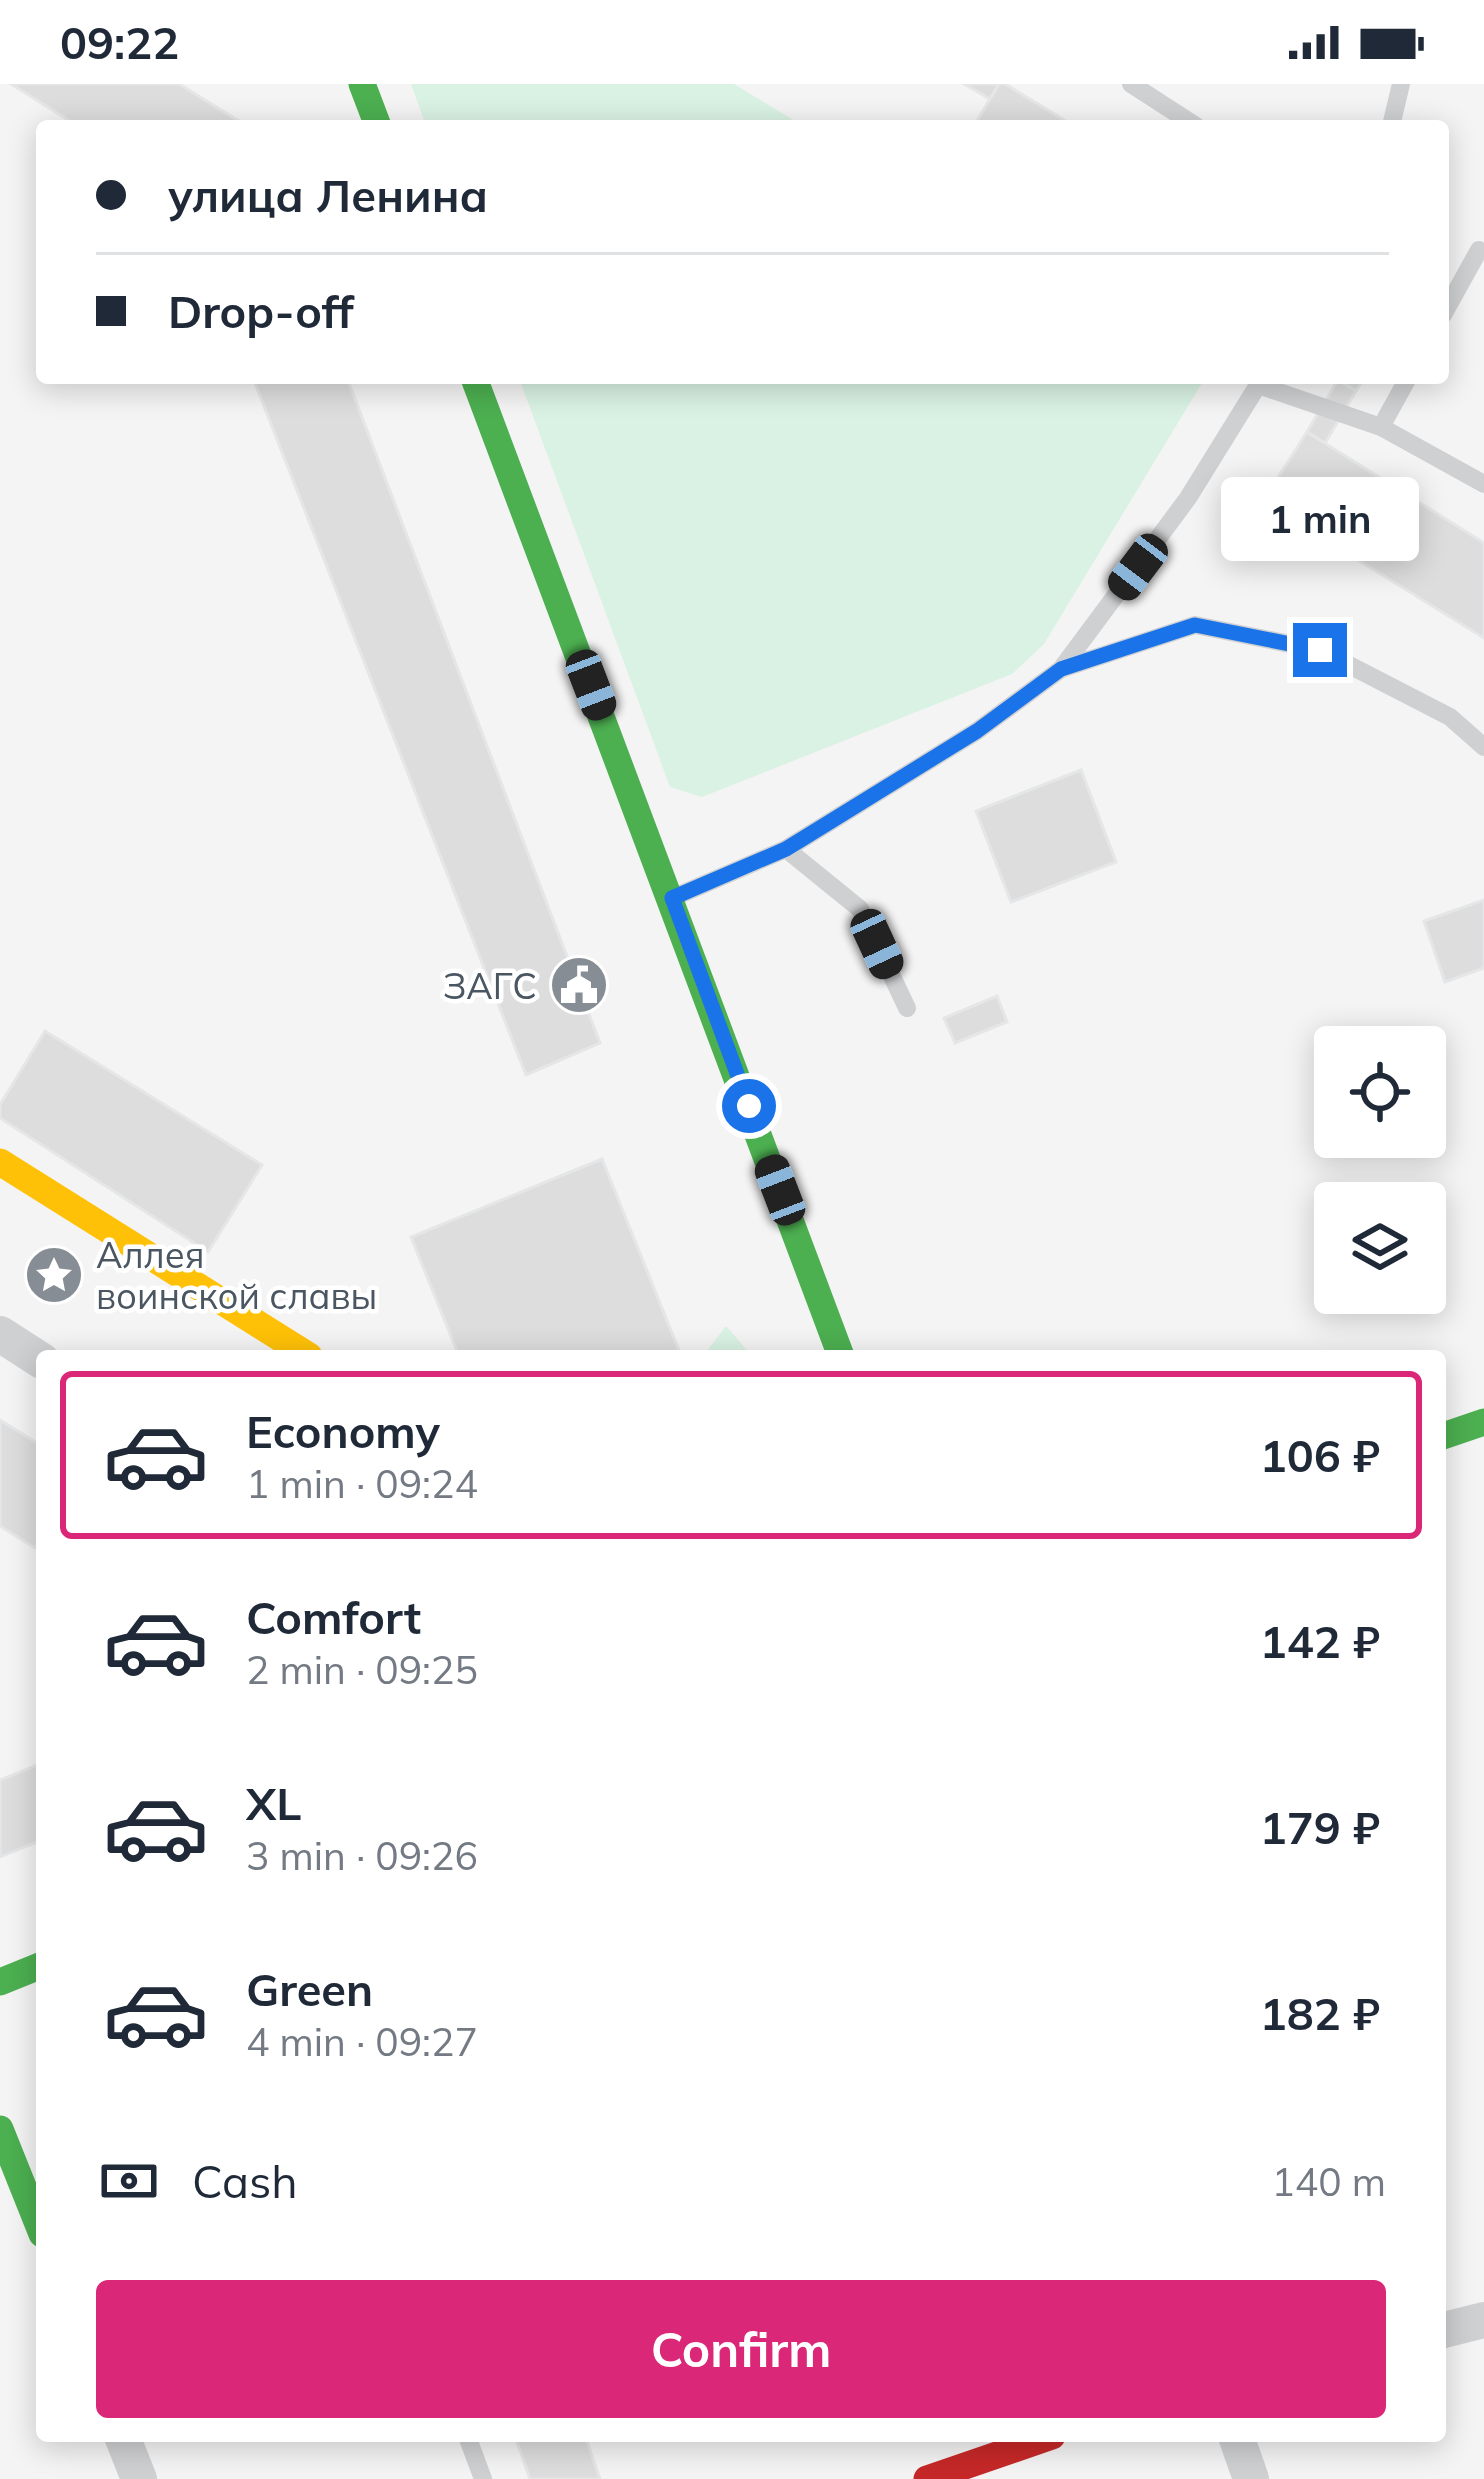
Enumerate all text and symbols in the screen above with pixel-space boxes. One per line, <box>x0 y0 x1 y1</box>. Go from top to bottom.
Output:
text: 09:22 <box>60 14 179 70</box>
text: улица Ленина <box>168 167 488 223</box>
text: Drop-off <box>168 283 354 339</box>
callout: 1 min <box>1221 476 1419 560</box>
text: 1 min <box>1269 494 1371 543</box>
car <box>1102 527 1174 607</box>
route end <box>1293 623 1347 677</box>
car <box>561 645 621 725</box>
car <box>845 904 909 984</box>
public building icon: ЗАГС <box>548 954 610 1016</box>
place label: ЗАГС <box>443 963 537 1008</box>
map controls <box>1314 1026 1446 1314</box>
button: locate <box>1314 1026 1446 1158</box>
route start <box>722 1079 776 1133</box>
car <box>750 1150 810 1230</box>
button: layers <box>1314 1182 1446 1314</box>
place label: Аллея воинской славы <box>96 1232 377 1318</box>
place icon: Аллея воинской славы <box>23 1244 85 1306</box>
icon: car <box>102 1401 210 1509</box>
text: Economy <box>246 1403 440 1459</box>
text: 106 ₽ <box>1260 1427 1380 1483</box>
text: 1 min · 09:24 <box>246 1459 478 1508</box>
icon: car <box>102 1587 210 1695</box>
text: Comfort <box>246 1589 421 1645</box>
text: 142 ₽ <box>1260 1613 1380 1669</box>
text: 2 min · 09:25 <box>246 1645 478 1694</box>
icon: car <box>102 1773 210 1881</box>
text: XL <box>246 1775 301 1831</box>
text: 179 ₽ <box>1260 1799 1380 1855</box>
text: 3 min · 09:26 <box>246 1831 478 1880</box>
icon: car <box>102 1959 210 2067</box>
text: Green <box>246 1961 373 2017</box>
text: 182 ₽ <box>1260 1985 1380 2041</box>
text: 4 min · 09:27 <box>246 2017 478 2066</box>
icon: cash <box>96 2148 162 2214</box>
text: Cash <box>192 2153 298 2209</box>
text: 140 m <box>1271 2157 1386 2206</box>
button: Confirm <box>96 2280 1386 2418</box>

